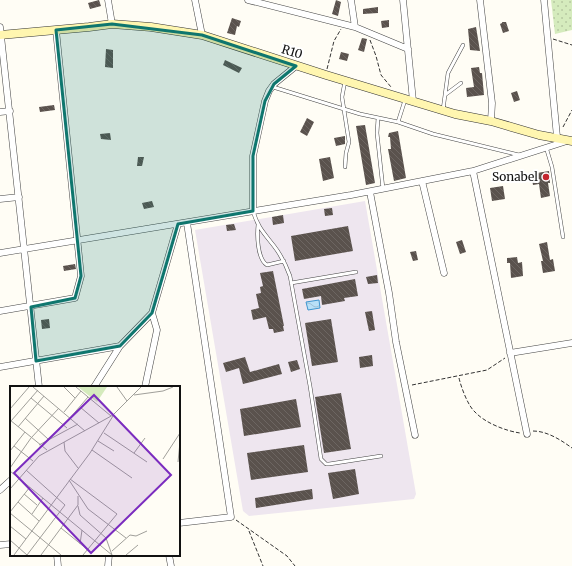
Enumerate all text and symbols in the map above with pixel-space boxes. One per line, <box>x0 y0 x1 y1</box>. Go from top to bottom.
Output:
street label: R10 <box>280 41 305 62</box>
place label: Sonabel <box>492 169 538 184</box>
marker: Sonabel <box>541 172 551 182</box>
inset map <box>10 386 180 556</box>

